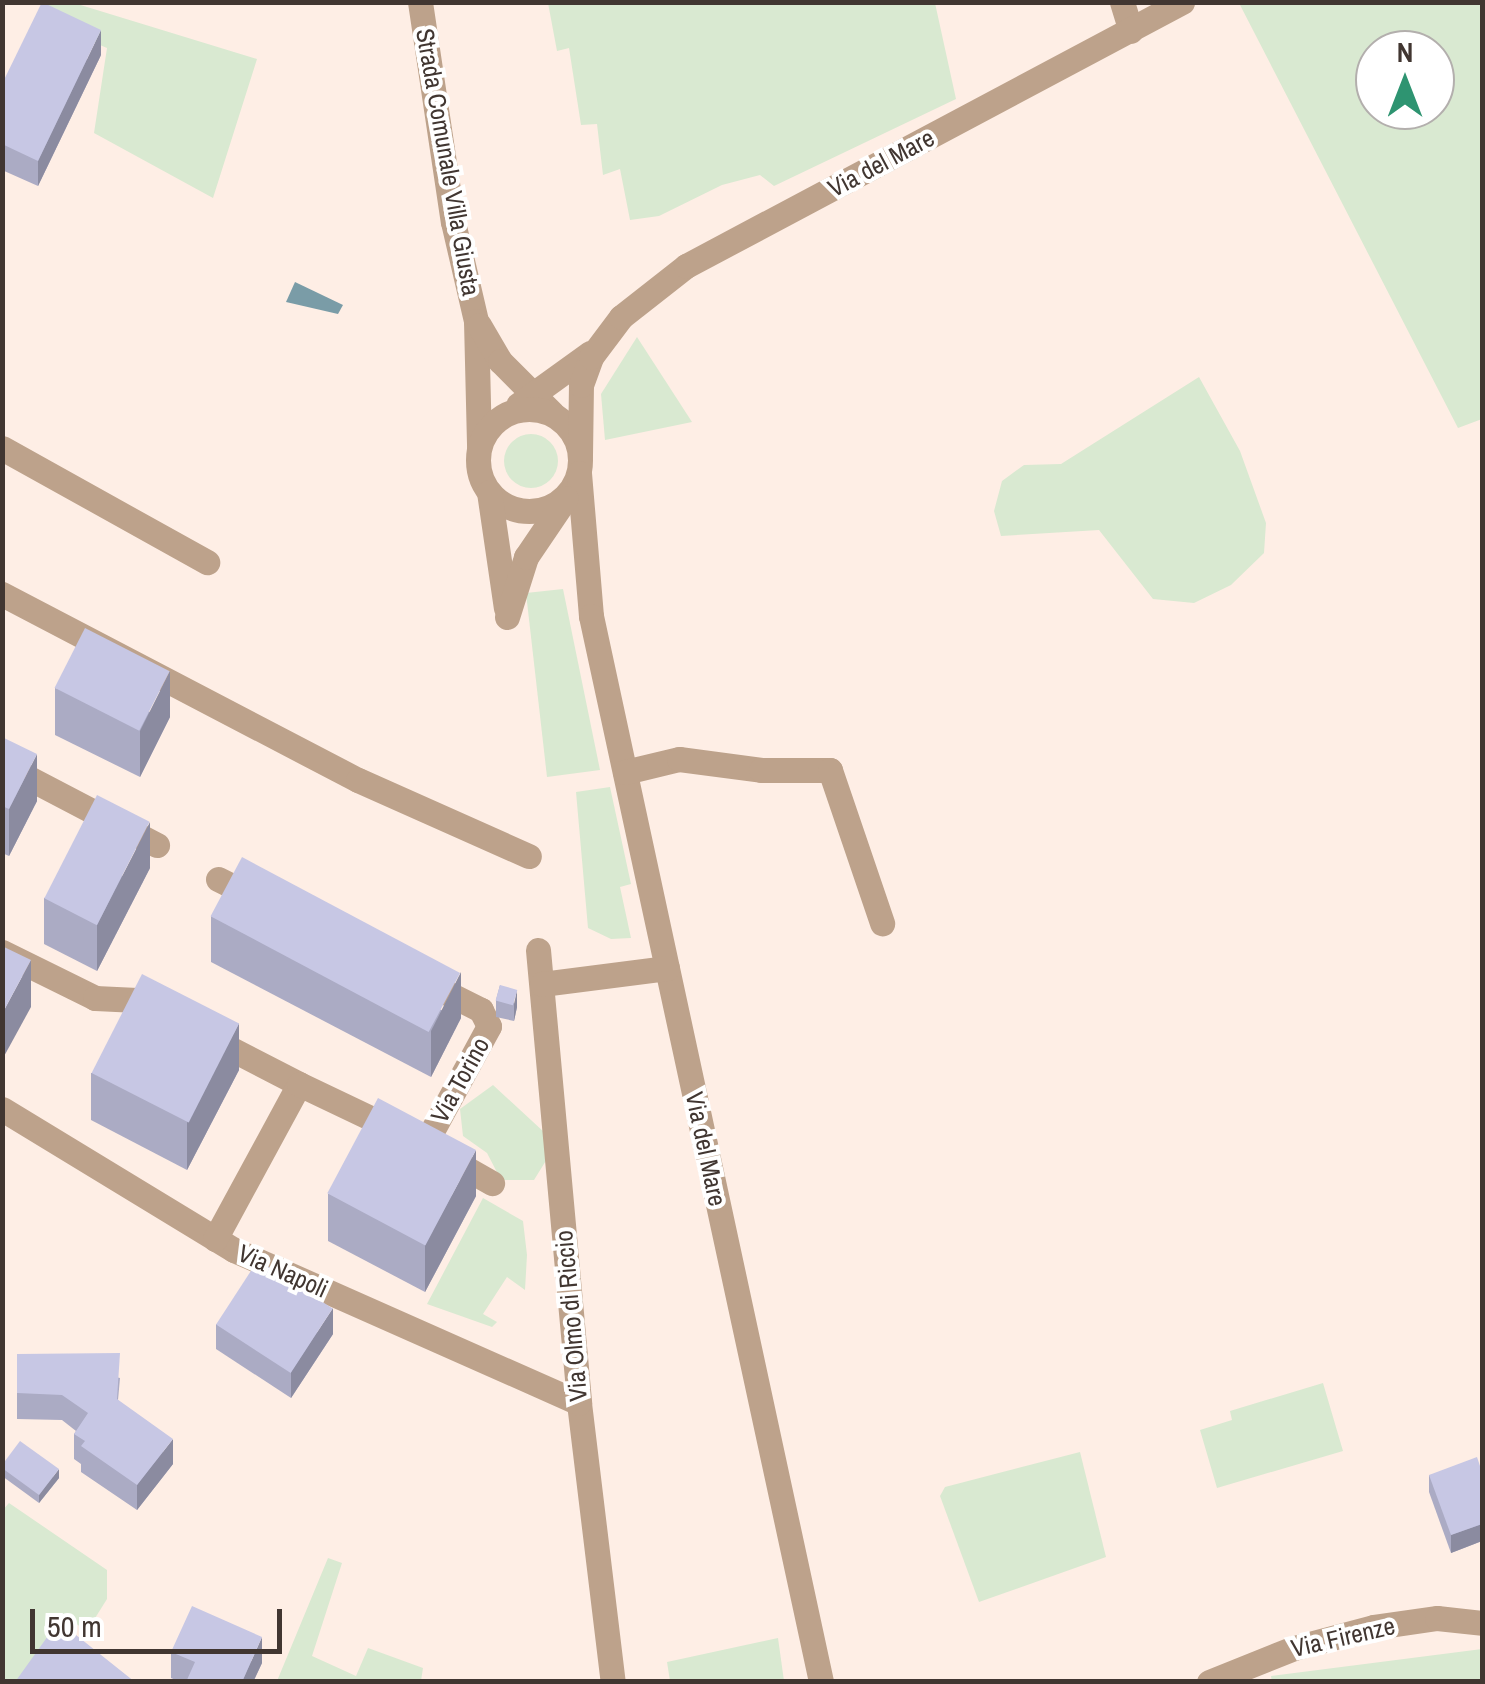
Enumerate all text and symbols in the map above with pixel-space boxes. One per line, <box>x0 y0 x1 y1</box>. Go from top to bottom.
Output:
street label: Strada Comunale Villa Giusta <box>410 26 486 298</box>
north arrow <box>1355 30 1455 130</box>
text: N <box>1397 33 1413 71</box>
street label: Via del Mare <box>823 123 939 203</box>
street label: Via Torino <box>424 1032 496 1128</box>
street label: Via del Mare <box>679 1089 733 1209</box>
street label: Via Olmo di Riccio <box>549 1229 593 1403</box>
street label: Via Napoli <box>233 1238 333 1304</box>
scale bar <box>35 1589 288 1651</box>
text: 50 m <box>47 1606 102 1646</box>
street label: Via Firenze <box>1288 1611 1398 1663</box>

